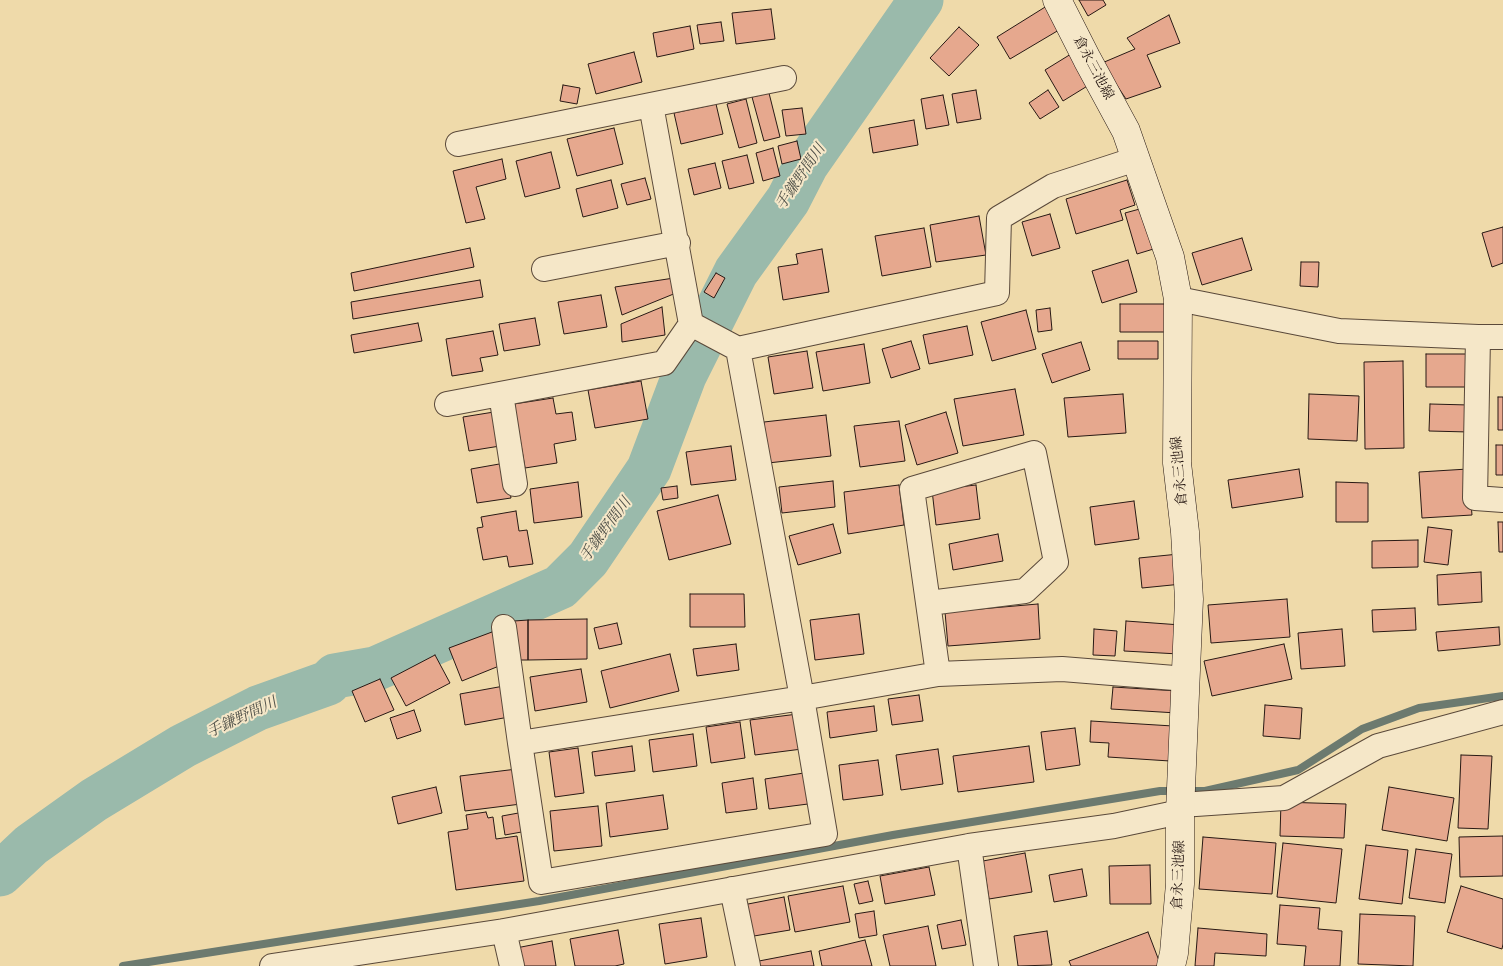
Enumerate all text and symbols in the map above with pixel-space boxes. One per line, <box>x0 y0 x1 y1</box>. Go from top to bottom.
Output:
street label: 倉永三池線 <box>1069 33 1117 103</box>
water label: 手鎌野間川 <box>773 141 829 213</box>
street label: 倉永三池線 <box>1169 435 1191 507</box>
water label: 手鎌野間川 <box>577 494 635 566</box>
water label: 手鎌野間川 <box>204 694 280 742</box>
street label: 倉永三池線 <box>1169 840 1189 910</box>

